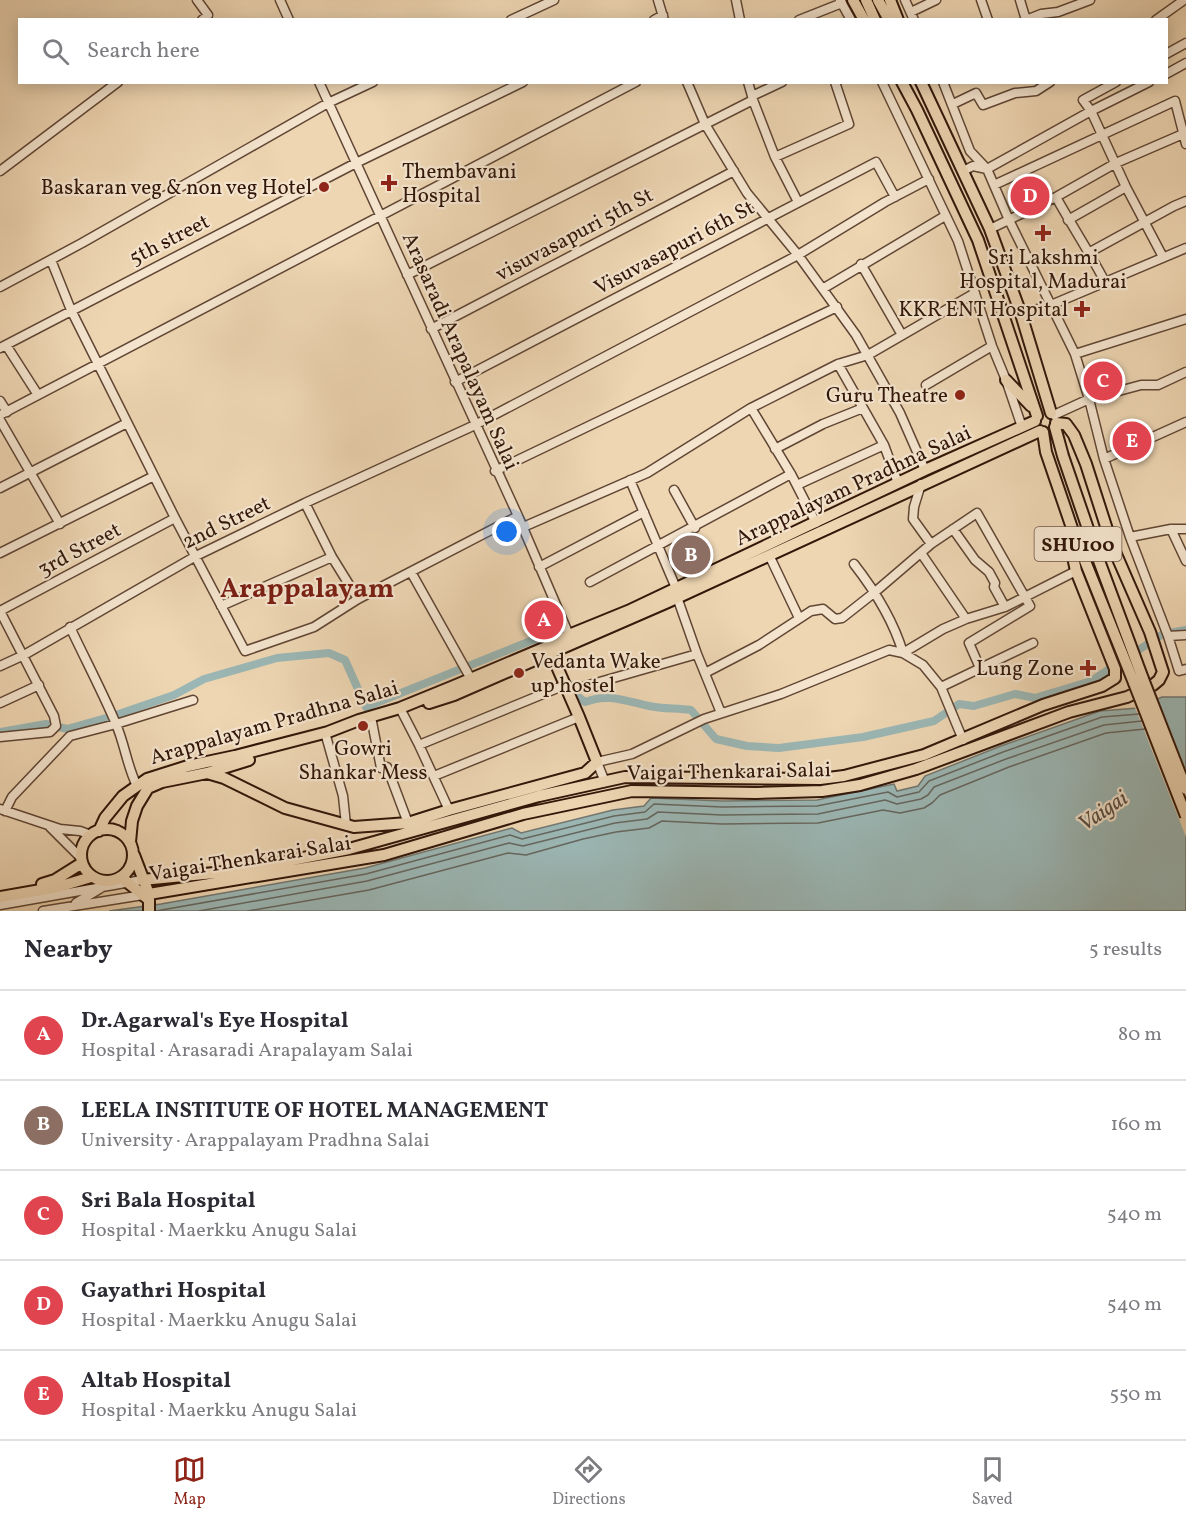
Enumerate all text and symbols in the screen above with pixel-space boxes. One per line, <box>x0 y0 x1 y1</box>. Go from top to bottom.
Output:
search box <box>18 18 1168 84</box>
icon: search <box>39 35 72 68</box>
text: Search here <box>87 36 200 67</box>
place label: Thembavani Hospital <box>402 158 517 211</box>
place label: Baskaran veg & non veg Hotel <box>41 174 312 203</box>
marker: Thembavani Hospital <box>380 174 398 192</box>
pin: D <box>1010 174 1050 218</box>
marker: Baskaran veg & non veg Hotel <box>317 180 331 194</box>
street label: visuvasapuri 5th St <box>491 181 659 289</box>
street label: Visuvasapuri 6th St <box>589 194 760 303</box>
street label: 5th street <box>125 208 215 273</box>
marker: Sri Lakshmi Hospital, Madurai <box>1034 224 1052 242</box>
street label: Arasaradi Arapalayam Salai <box>394 228 525 475</box>
place label: Sri Lakshmi Hospital, Madurai <box>959 244 1127 297</box>
place label: KKR ENT Hospital <box>898 296 1068 325</box>
marker: KKR ENT Hospital <box>1073 300 1091 318</box>
pin: C <box>1084 358 1122 404</box>
place label: Guru Theatre <box>826 382 948 411</box>
marker: Guru Theatre <box>953 388 967 402</box>
pin: E <box>1112 418 1152 464</box>
street label: Arappalayam Pradhna Salai <box>731 419 976 554</box>
street label: 2nd Street <box>178 490 276 557</box>
street label: 3rd Street <box>33 516 127 584</box>
your location <box>492 517 521 546</box>
road number: SHU100 <box>1034 527 1122 561</box>
pin: B <box>672 532 710 578</box>
district label: Arappalayam <box>220 571 394 609</box>
pin: A <box>524 598 564 642</box>
place label: Vedanta Wake up hostel <box>531 648 661 701</box>
place label: Lung Zone <box>976 655 1074 684</box>
marker: Lung Zone <box>1079 659 1097 677</box>
marker: Vedanta Wake up hostel <box>512 666 526 680</box>
street label: Arappalayam Pradhna Salai <box>147 674 402 773</box>
marker: Gowri Shankar Mess <box>356 719 370 733</box>
place label: Gowri Shankar Mess <box>298 735 428 788</box>
street label: Vaigai Thenkarai Salai <box>627 756 831 789</box>
water label: Vaigai <box>1072 784 1135 840</box>
street label: Vaigai Thenkarai Salai <box>147 829 353 890</box>
text: Nearby <box>24 932 113 968</box>
text: 5 results <box>1089 936 1162 964</box>
text: Dr.Agarwal's Eye Hospital <box>81 1006 349 1037</box>
text: A <box>36 1021 51 1049</box>
text: 80 m <box>1118 1021 1162 1049</box>
text: Hospital · Arasaradi Arapalayam Salai <box>81 1037 413 1065</box>
text: LEELA INSTITUTE OF HOTEL MANAGEMENT <box>81 1096 548 1127</box>
text: B <box>37 1111 50 1139</box>
text: 160 m <box>1110 1111 1162 1139</box>
text: University · Arappalayam Pradhna Salai <box>81 1127 430 1155</box>
text: Sri Bala Hospital <box>81 1186 256 1217</box>
text: C <box>37 1201 50 1229</box>
text: 540 m <box>1107 1201 1162 1229</box>
text: Hospital · Maerkku Anugu Salai <box>81 1217 357 1245</box>
text: Gayathri Hospital <box>81 1276 266 1307</box>
text: D <box>36 1291 51 1319</box>
text: 540 m <box>1107 1291 1162 1319</box>
text: Hospital · Maerkku Anugu Salai <box>81 1307 357 1335</box>
text: Altab Hospital <box>81 1366 231 1397</box>
text: E <box>37 1381 50 1409</box>
text: 550 m <box>1109 1381 1162 1409</box>
text: Hospital · Maerkku Anugu Salai <box>81 1397 357 1425</box>
tab: Map <box>173 1453 206 1511</box>
tab: Directions <box>552 1453 626 1511</box>
tab: Saved <box>972 1453 1013 1511</box>

